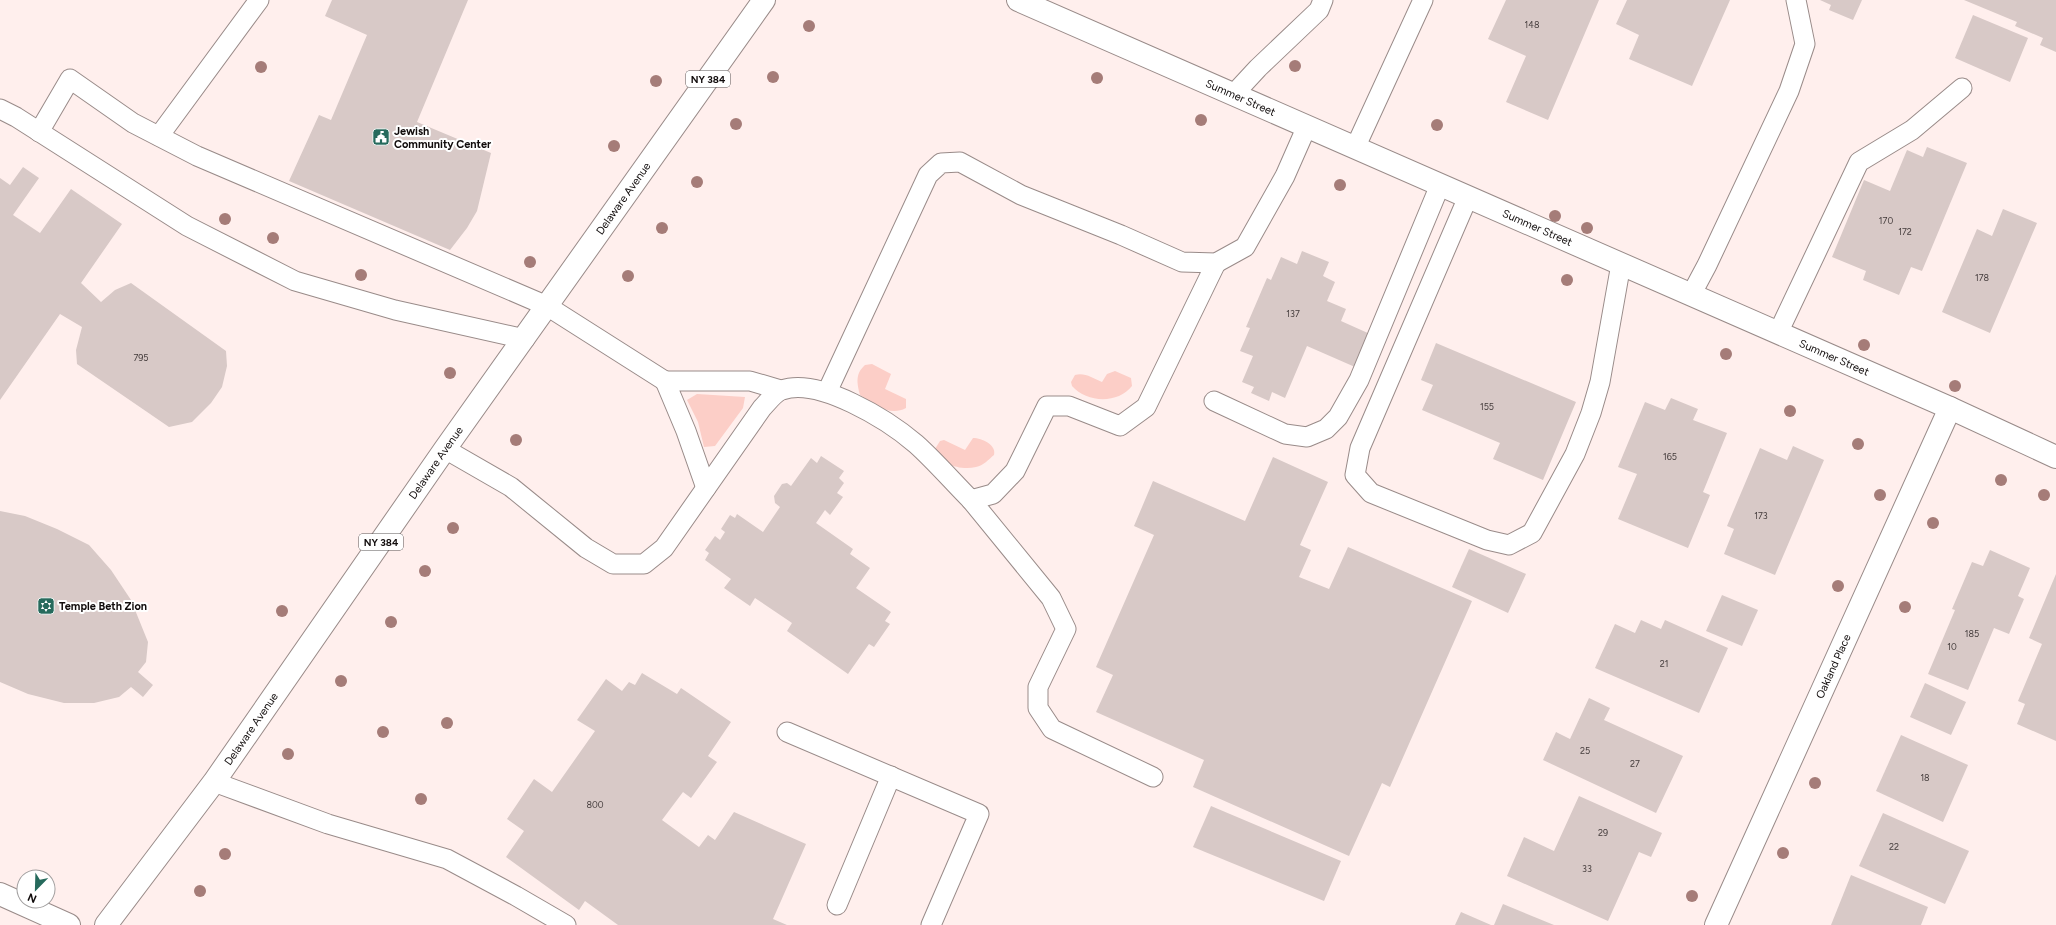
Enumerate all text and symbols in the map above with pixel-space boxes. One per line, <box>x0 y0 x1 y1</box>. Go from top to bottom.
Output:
house number: 148 <box>1525 19 1540 30</box>
road number: NY 384 <box>686 71 730 87</box>
street label: Summer Street <box>1203 77 1277 119</box>
place label: Jewish Community Center <box>394 125 492 151</box>
public building icon: Jewish Community Center <box>371 127 391 147</box>
street label: Delaware Avenue <box>593 160 654 237</box>
street label: Summer Street <box>1500 207 1574 249</box>
house number: 170 <box>1879 215 1893 226</box>
house number: 172 <box>1898 226 1912 237</box>
house number: 178 <box>1975 272 1990 283</box>
house number: 137 <box>1286 308 1300 319</box>
street label: Summer Street <box>1797 337 1871 379</box>
house number: 795 <box>133 352 149 363</box>
house number: 155 <box>1480 401 1494 412</box>
street label: Delaware Avenue <box>406 424 466 502</box>
house number: 165 <box>1663 451 1677 462</box>
house number: 173 <box>1754 510 1768 521</box>
road number: NY 384 <box>359 534 403 550</box>
synagogue icon: Temple Beth Zion <box>36 596 56 616</box>
place label: Temple Beth Zion <box>59 600 147 613</box>
house number: 185 <box>1965 628 1979 639</box>
street label: Oakland Place <box>1813 632 1854 701</box>
house number: 10 <box>1947 641 1957 652</box>
house number: 21 <box>1660 658 1668 669</box>
street label: Delaware Avenue <box>222 690 281 768</box>
house number: 25 <box>1580 745 1590 756</box>
house number: 27 <box>1630 758 1640 769</box>
house number: 18 <box>1920 772 1930 783</box>
house number: 800 <box>586 799 604 810</box>
house number: 29 <box>1598 827 1608 838</box>
house number: 22 <box>1889 841 1899 852</box>
house number: 33 <box>1582 863 1592 874</box>
north arrow <box>16 869 56 909</box>
text: N <box>26 890 39 905</box>

